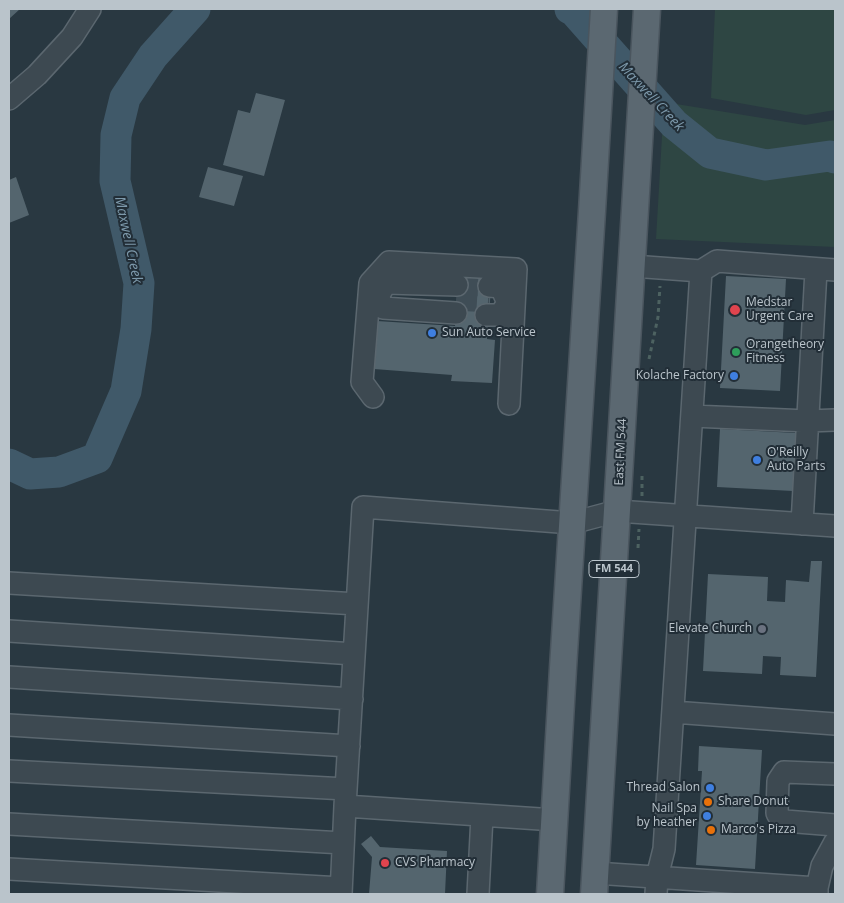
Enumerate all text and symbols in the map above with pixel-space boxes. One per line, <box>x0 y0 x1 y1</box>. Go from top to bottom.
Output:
water label: Maxwell Creek <box>615 59 687 135</box>
water label: Maxwell Creek <box>111 195 145 285</box>
place label: Medstar Urgent Care <box>746 296 814 324</box>
marker: Medstar Urgent Care <box>728 303 742 317</box>
place label: Sun Auto Service <box>442 326 536 340</box>
marker: Sun Auto Service <box>426 327 438 339</box>
place label: Orangetheory Fitness <box>746 338 824 366</box>
marker: Orangetheory Fitness <box>730 346 742 358</box>
place label: Kolache Factory <box>636 369 724 383</box>
marker: Kolache Factory <box>728 370 740 382</box>
street label: East FM 544 <box>612 418 630 486</box>
place label: O'Reilly Auto Parts <box>767 446 825 474</box>
marker: O'Reilly Auto Parts <box>751 454 763 466</box>
road number: FM 544 <box>589 560 639 578</box>
place label: Elevate Church <box>668 622 752 636</box>
marker: Elevate Church <box>756 623 768 635</box>
place label: Thread Salon <box>626 781 700 795</box>
marker: Thread Salon <box>704 782 716 794</box>
place label: Share Donut <box>718 795 788 809</box>
marker: Share Donut <box>702 796 714 808</box>
place label: Nail Spa by heather <box>636 802 697 830</box>
marker: Nail Spa by heather <box>701 810 713 822</box>
place label: Marco's Pizza <box>721 823 796 837</box>
marker: Marco's Pizza <box>705 824 717 836</box>
place label: CVS Pharmacy <box>395 856 475 870</box>
marker: CVS Pharmacy <box>379 857 391 869</box>

